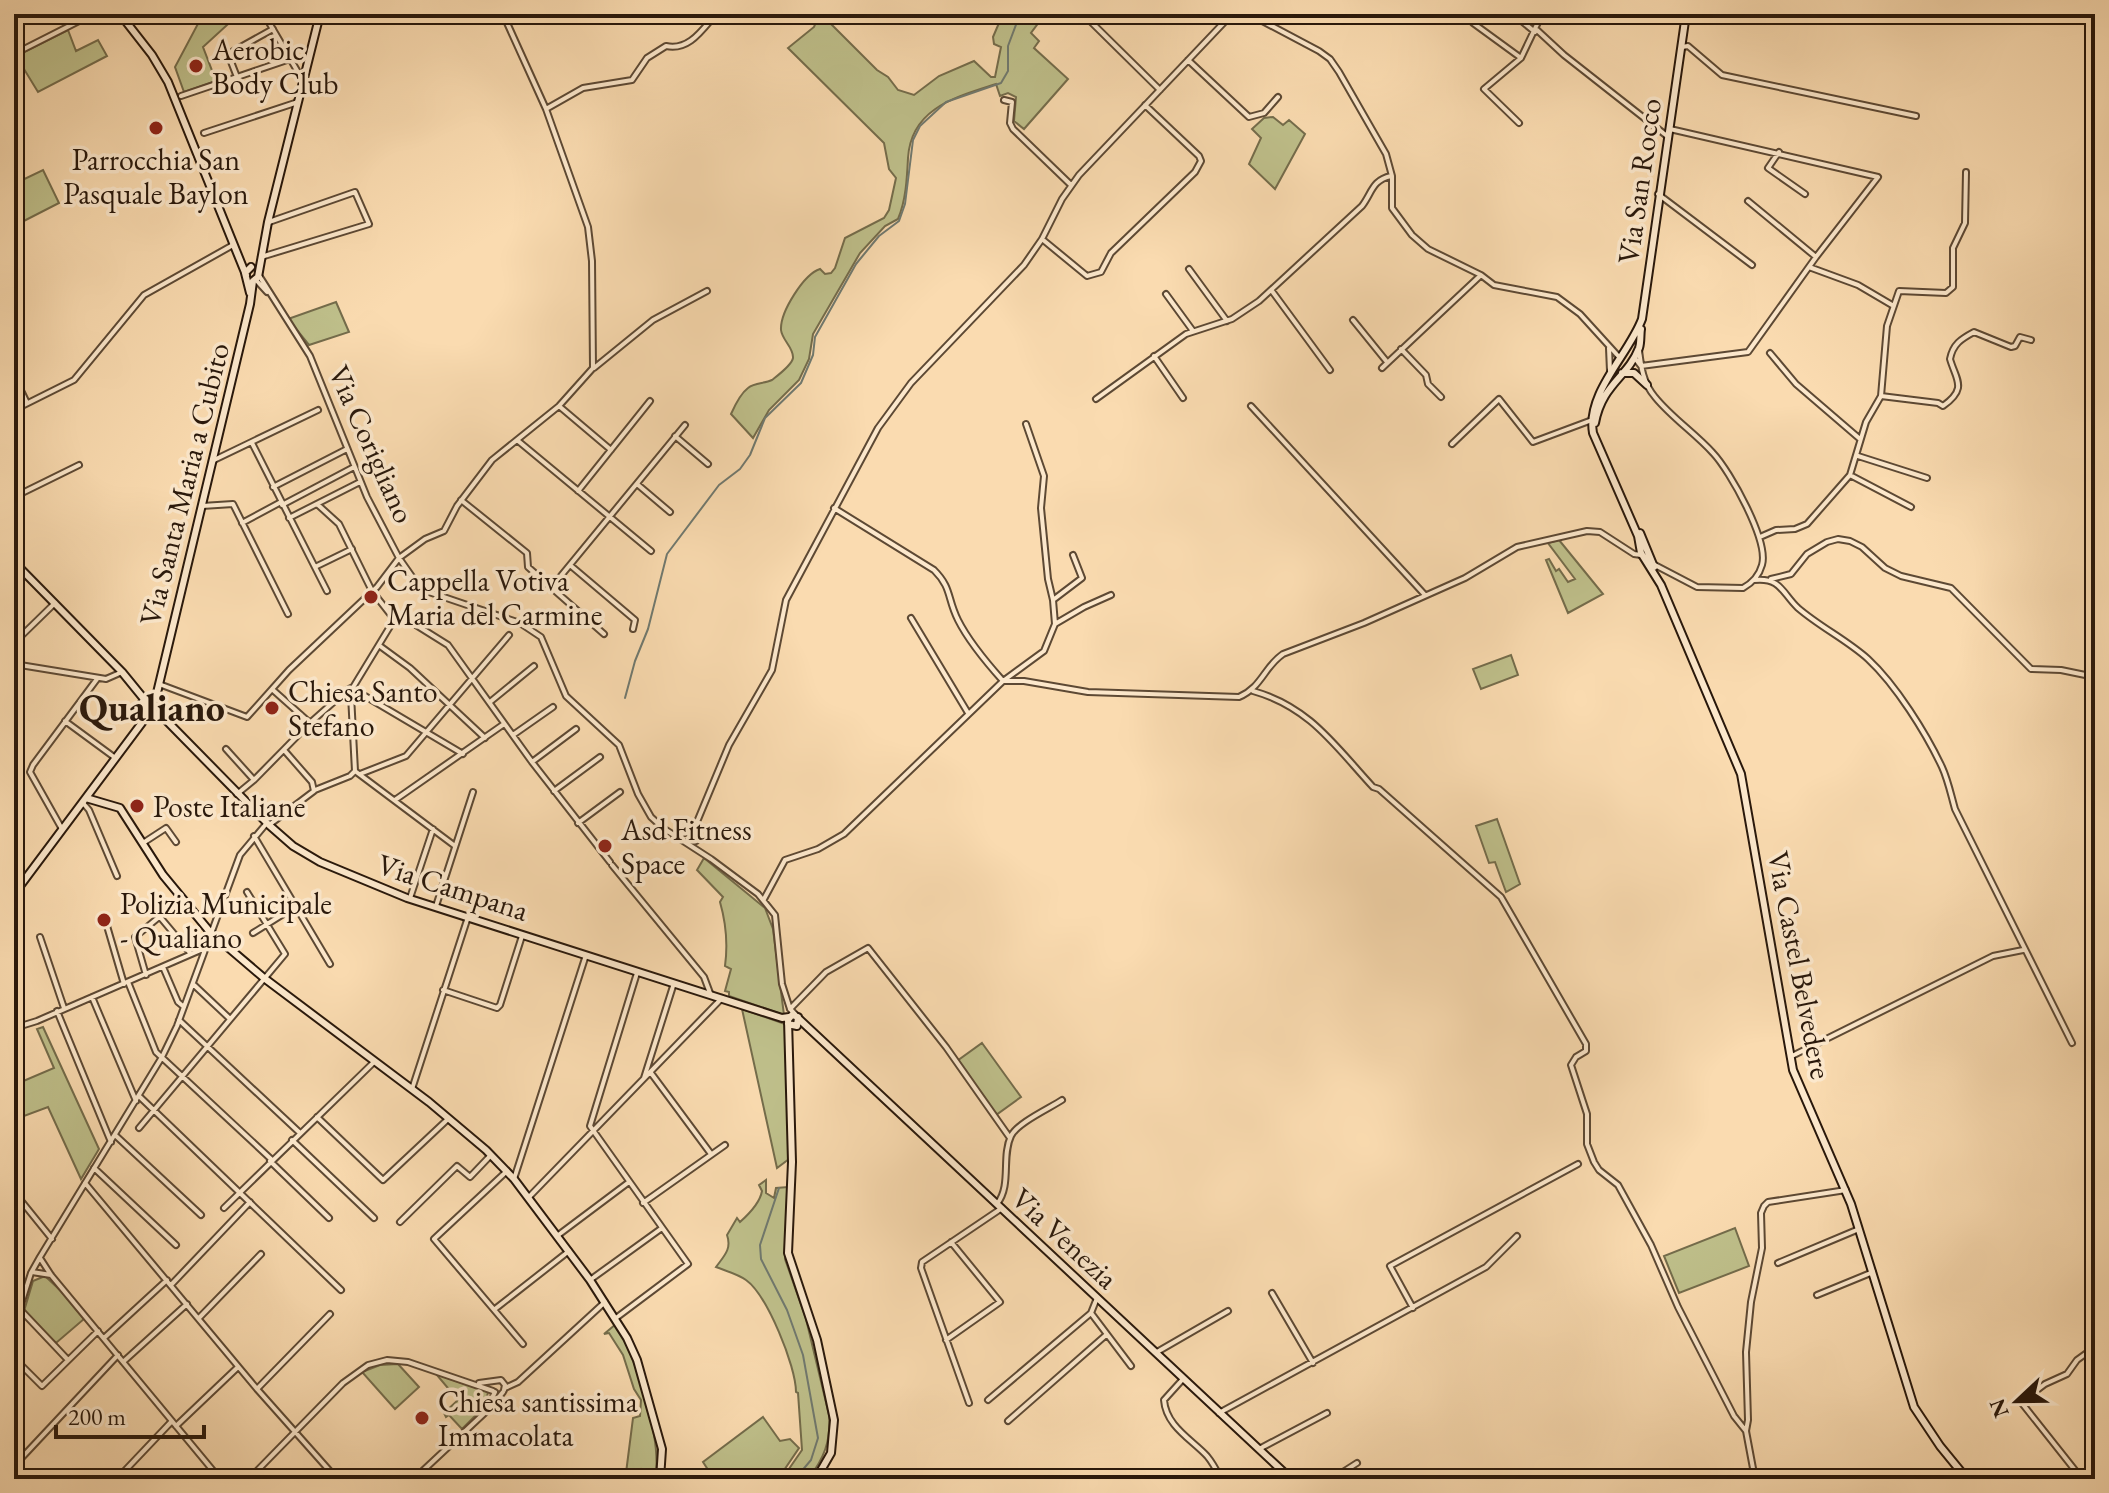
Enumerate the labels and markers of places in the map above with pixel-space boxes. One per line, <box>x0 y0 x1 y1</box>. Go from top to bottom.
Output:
place label: Aerobic Body Club <box>211 30 339 103</box>
marker: Aerobic Body Club <box>187 57 205 75</box>
marker: Parrocchia San Pasquale Baylon <box>147 119 165 137</box>
place label: Parrocchia San Pasquale Baylon <box>63 140 249 213</box>
place label: Cappella Votiva Maria del Carmine <box>387 561 602 634</box>
marker: Cappella Votiva Maria del Carmine <box>362 588 380 606</box>
place label: Chiesa Santo Stefano <box>288 672 438 745</box>
marker: Chiesa Santo Stefano <box>263 699 281 717</box>
place label: Poste Italiane <box>153 787 305 826</box>
marker: Poste Italiane <box>128 797 146 815</box>
place label: Asd Fitness Space <box>620 810 752 883</box>
marker: Asd Fitness Space <box>596 837 614 855</box>
place label: Polizia Municipale - Qualiano <box>120 884 332 957</box>
marker: Polizia Municipale - Qualiano <box>95 911 113 929</box>
place label: Chiesa santissima Immacolata <box>438 1382 638 1455</box>
marker: Chiesa santissima Immacolata <box>413 1409 431 1427</box>

